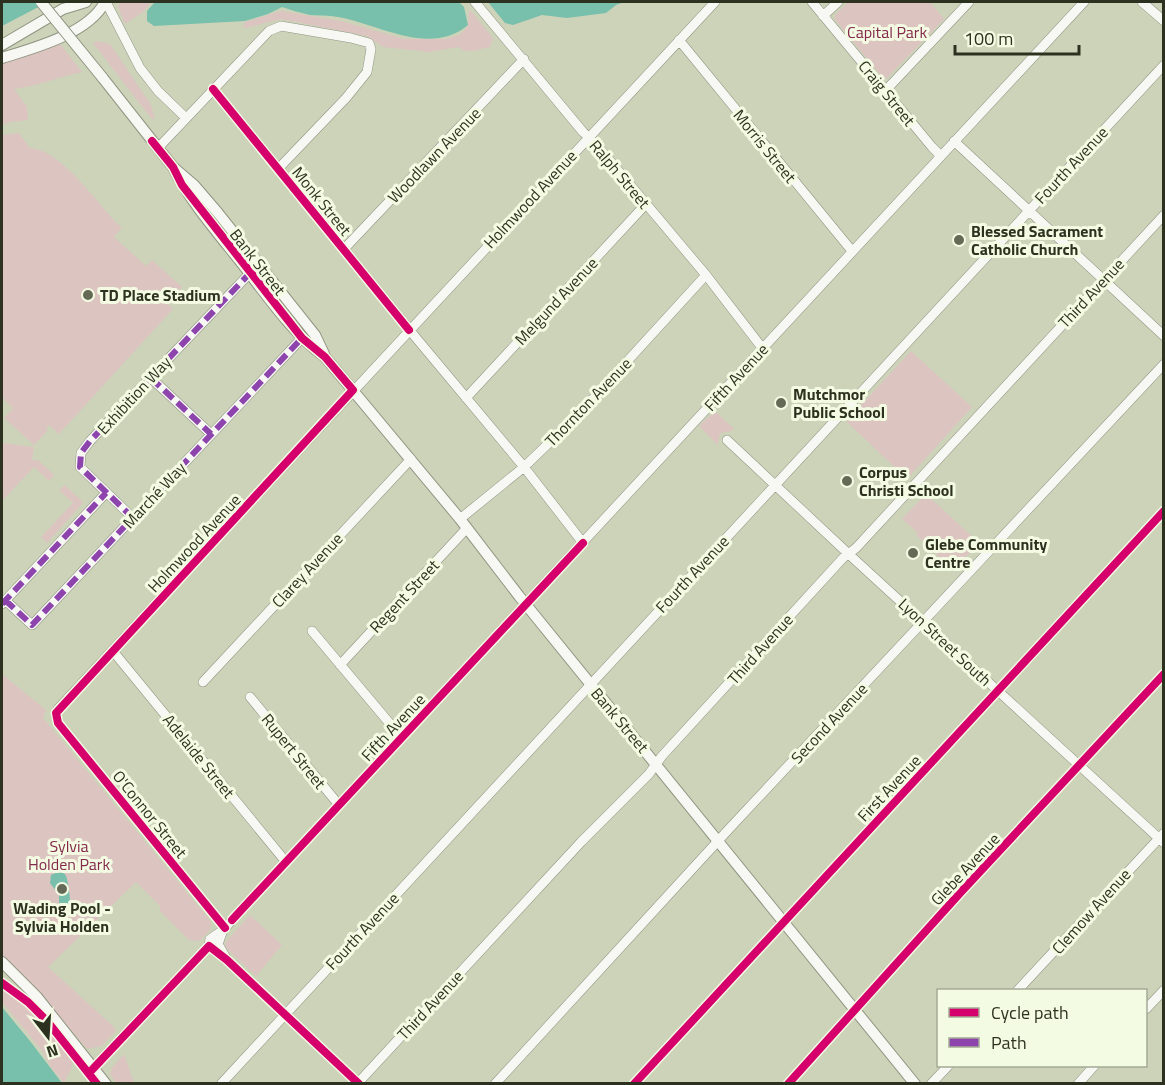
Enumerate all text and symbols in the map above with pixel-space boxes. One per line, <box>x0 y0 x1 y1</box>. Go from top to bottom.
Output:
scale bar <box>955 18 1080 56</box>
park label: Capital Park <box>847 20 927 44</box>
text: 100 m <box>964 25 1013 52</box>
street label: Craig Street <box>853 55 921 131</box>
street label: Woodlawn Avenue <box>382 102 486 208</box>
street label: Morris Street <box>728 104 802 188</box>
street label: Fourth Avenue <box>1029 121 1113 209</box>
street label: Ralph Street <box>584 134 656 214</box>
street label: Holmwood Avenue <box>478 144 582 254</box>
street label: Monk Street <box>287 161 358 241</box>
place label: Blessed Sacrament Catholic Church <box>971 219 1103 261</box>
street label: Bank Street <box>224 224 292 301</box>
marker: Blessed Sacrament Catholic Church <box>952 233 966 247</box>
street label: Melgund Avenue <box>509 252 603 350</box>
street label: Third Avenue <box>1052 253 1130 333</box>
place label: TD Place Stadium <box>100 283 221 307</box>
marker: TD Place Stadium <box>81 288 95 302</box>
street label: Fifth Avenue <box>698 338 774 416</box>
street label: Exhibition Way <box>91 350 177 440</box>
street label: Thornton Avenue <box>539 352 637 452</box>
place label: Mutchmor Public School <box>793 382 885 424</box>
marker: Mutchmor Public School <box>774 396 788 410</box>
street label: Marché Way <box>117 456 191 534</box>
place label: Corpus Christi School <box>859 460 954 502</box>
marker: Corpus Christi School <box>840 474 854 488</box>
street label: Holmwood Avenue <box>142 488 246 598</box>
street label: Clarey Avenue <box>266 527 348 613</box>
street label: Fourth Avenue <box>650 530 734 618</box>
place label: Glebe Community Centre <box>925 532 1047 574</box>
marker: Glebe Community Centre <box>906 546 920 560</box>
street label: Regent Street <box>364 554 445 638</box>
street label: Lyon Street South <box>893 592 997 692</box>
street label: Third Avenue <box>722 608 798 690</box>
street label: Second Avenue <box>785 677 873 769</box>
street label: Bank Street <box>585 682 655 758</box>
street label: Fifth Avenue <box>355 688 431 766</box>
street label: Rupert Street <box>256 708 332 794</box>
street label: Adelaide Street <box>157 709 241 804</box>
street label: First Avenue <box>852 749 926 827</box>
street label: O'Connor Street <box>107 765 193 863</box>
street label: Glebe Avenue <box>925 827 1005 911</box>
park label: Sylvia Holden Park <box>28 834 110 876</box>
street label: Clemow Avenue <box>1046 863 1136 959</box>
marker: Wading Pool - Sylvia Holden <box>55 882 69 896</box>
street label: Fourth Avenue <box>320 887 404 975</box>
place label: Wading Pool - Sylvia Holden <box>13 896 111 938</box>
street label: Third Avenue <box>391 965 469 1045</box>
legend <box>937 989 1147 1067</box>
text: Cycle path <box>991 999 1069 1026</box>
north arrow <box>18 1007 78 1067</box>
text: Path <box>991 1029 1027 1056</box>
text: N <box>44 1038 61 1064</box>

